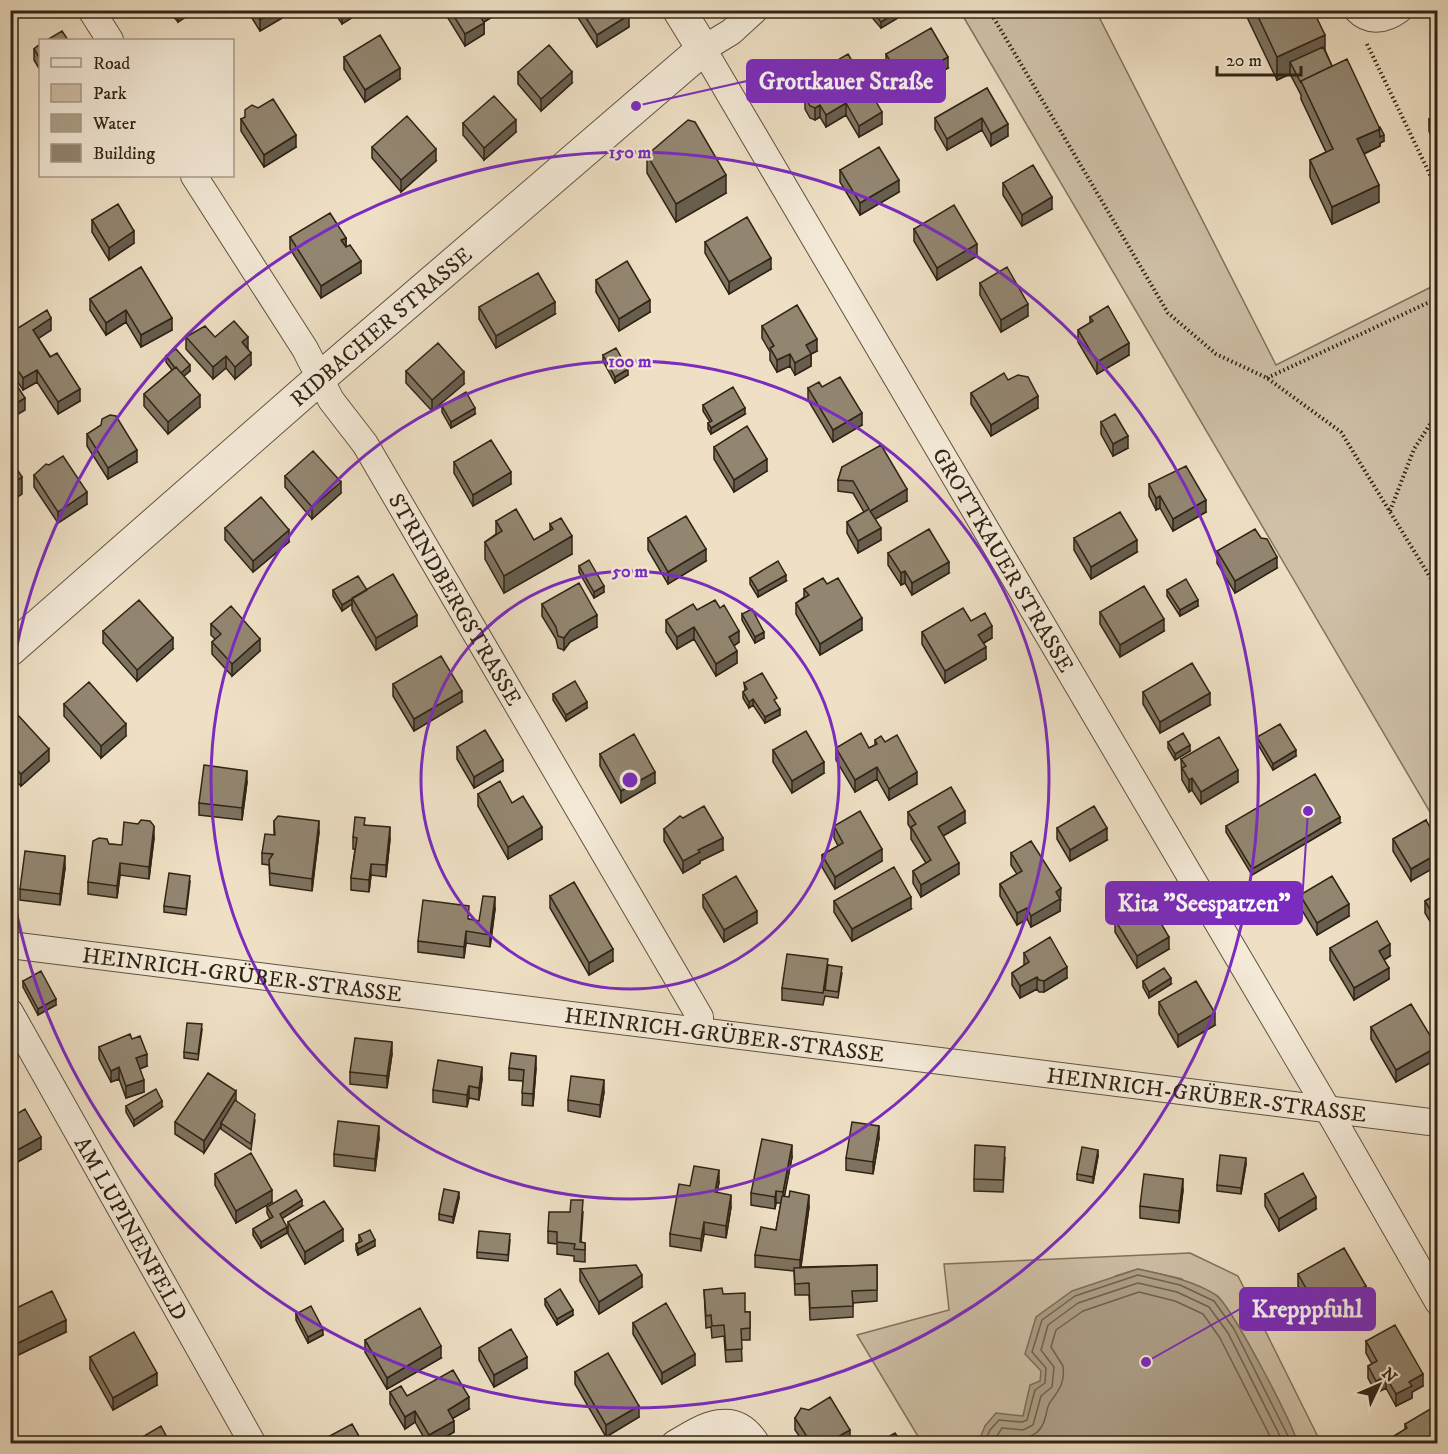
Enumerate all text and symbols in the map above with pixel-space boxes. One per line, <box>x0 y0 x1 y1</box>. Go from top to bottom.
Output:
legend <box>39 39 234 177</box>
scale bar <box>1217 39 1301 77</box>
text: 20 m <box>1226 50 1262 72</box>
text: Road <box>93 53 130 75</box>
callout: Grottkauer Straße <box>747 60 945 102</box>
text: Grottkauer Straße <box>759 67 933 97</box>
text: Park <box>93 83 127 105</box>
text: Water <box>92 113 136 135</box>
text: 150 m <box>609 142 652 164</box>
text: Building <box>93 143 155 165</box>
street label: RIDBACHER STRASSE <box>285 242 478 413</box>
text: 100 m <box>608 351 652 373</box>
street label: GROTTKAUER STRASSE <box>926 443 1079 677</box>
street label: STRINDBERGSTRASSE <box>382 489 527 711</box>
text: 50 m <box>611 561 648 583</box>
centre of rings <box>620 770 640 790</box>
callout: Kita "Seespatzen" <box>1106 882 1302 924</box>
text: Kita "Seespatzen" <box>1118 889 1291 919</box>
street label: HEINRICH-GRÜBER-STRASSE <box>81 942 403 1009</box>
street label: HEINRICH-GRÜBER-STRASSE <box>563 1002 886 1069</box>
street label: HEINRICH-GRÜBER-STRASSE <box>1045 1062 1368 1129</box>
street label: AM LUPINENFELD <box>68 1132 193 1325</box>
callout: Krepppfuhl <box>1240 1288 1375 1330</box>
text: Krepppfuhl <box>1252 1295 1363 1325</box>
north arrow <box>1349 1355 1409 1415</box>
text: N <box>1377 1364 1401 1387</box>

